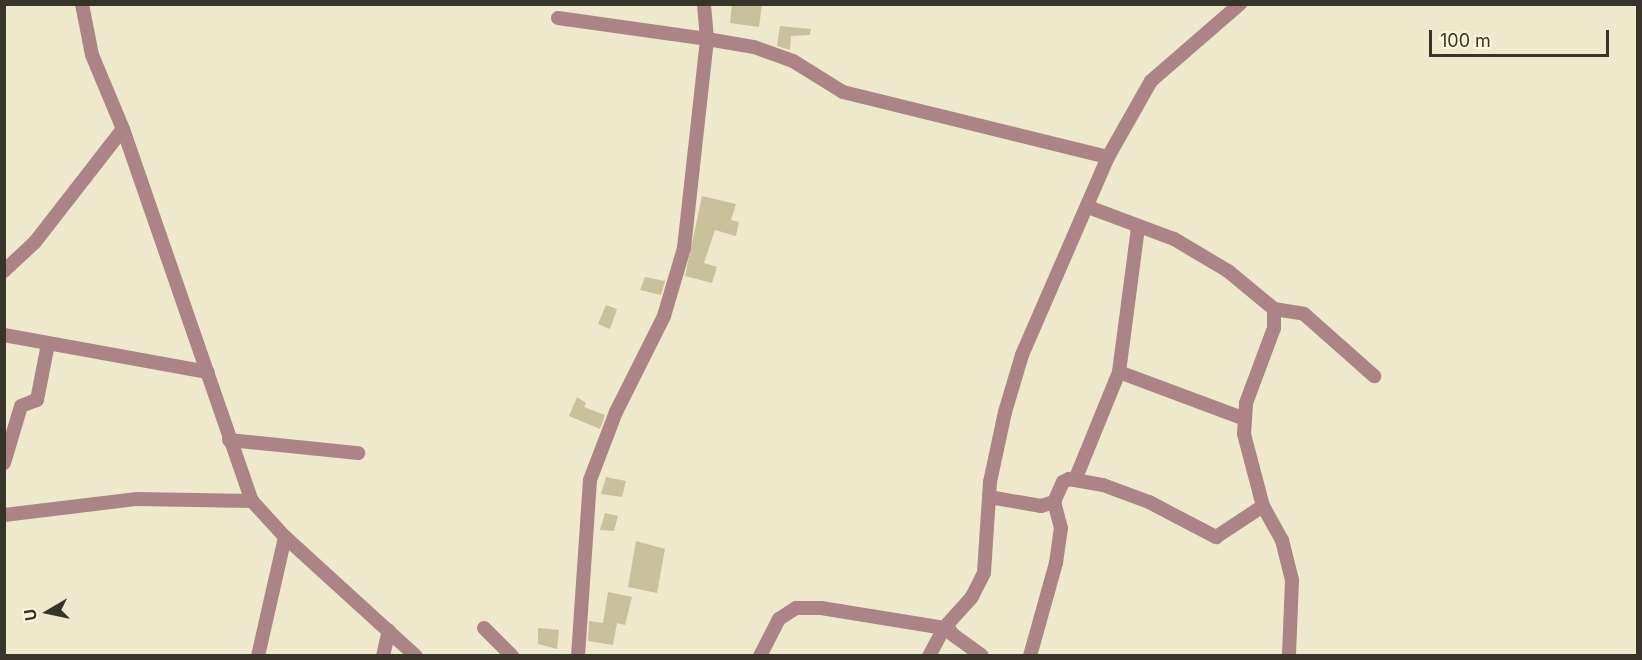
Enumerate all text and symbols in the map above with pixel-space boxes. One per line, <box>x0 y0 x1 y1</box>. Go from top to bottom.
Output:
scale bar <box>1432 18 1612 56</box>
text: 100 m <box>1440 30 1491 51</box>
north arrow <box>18 582 78 642</box>
text: U <box>19 607 41 622</box>

